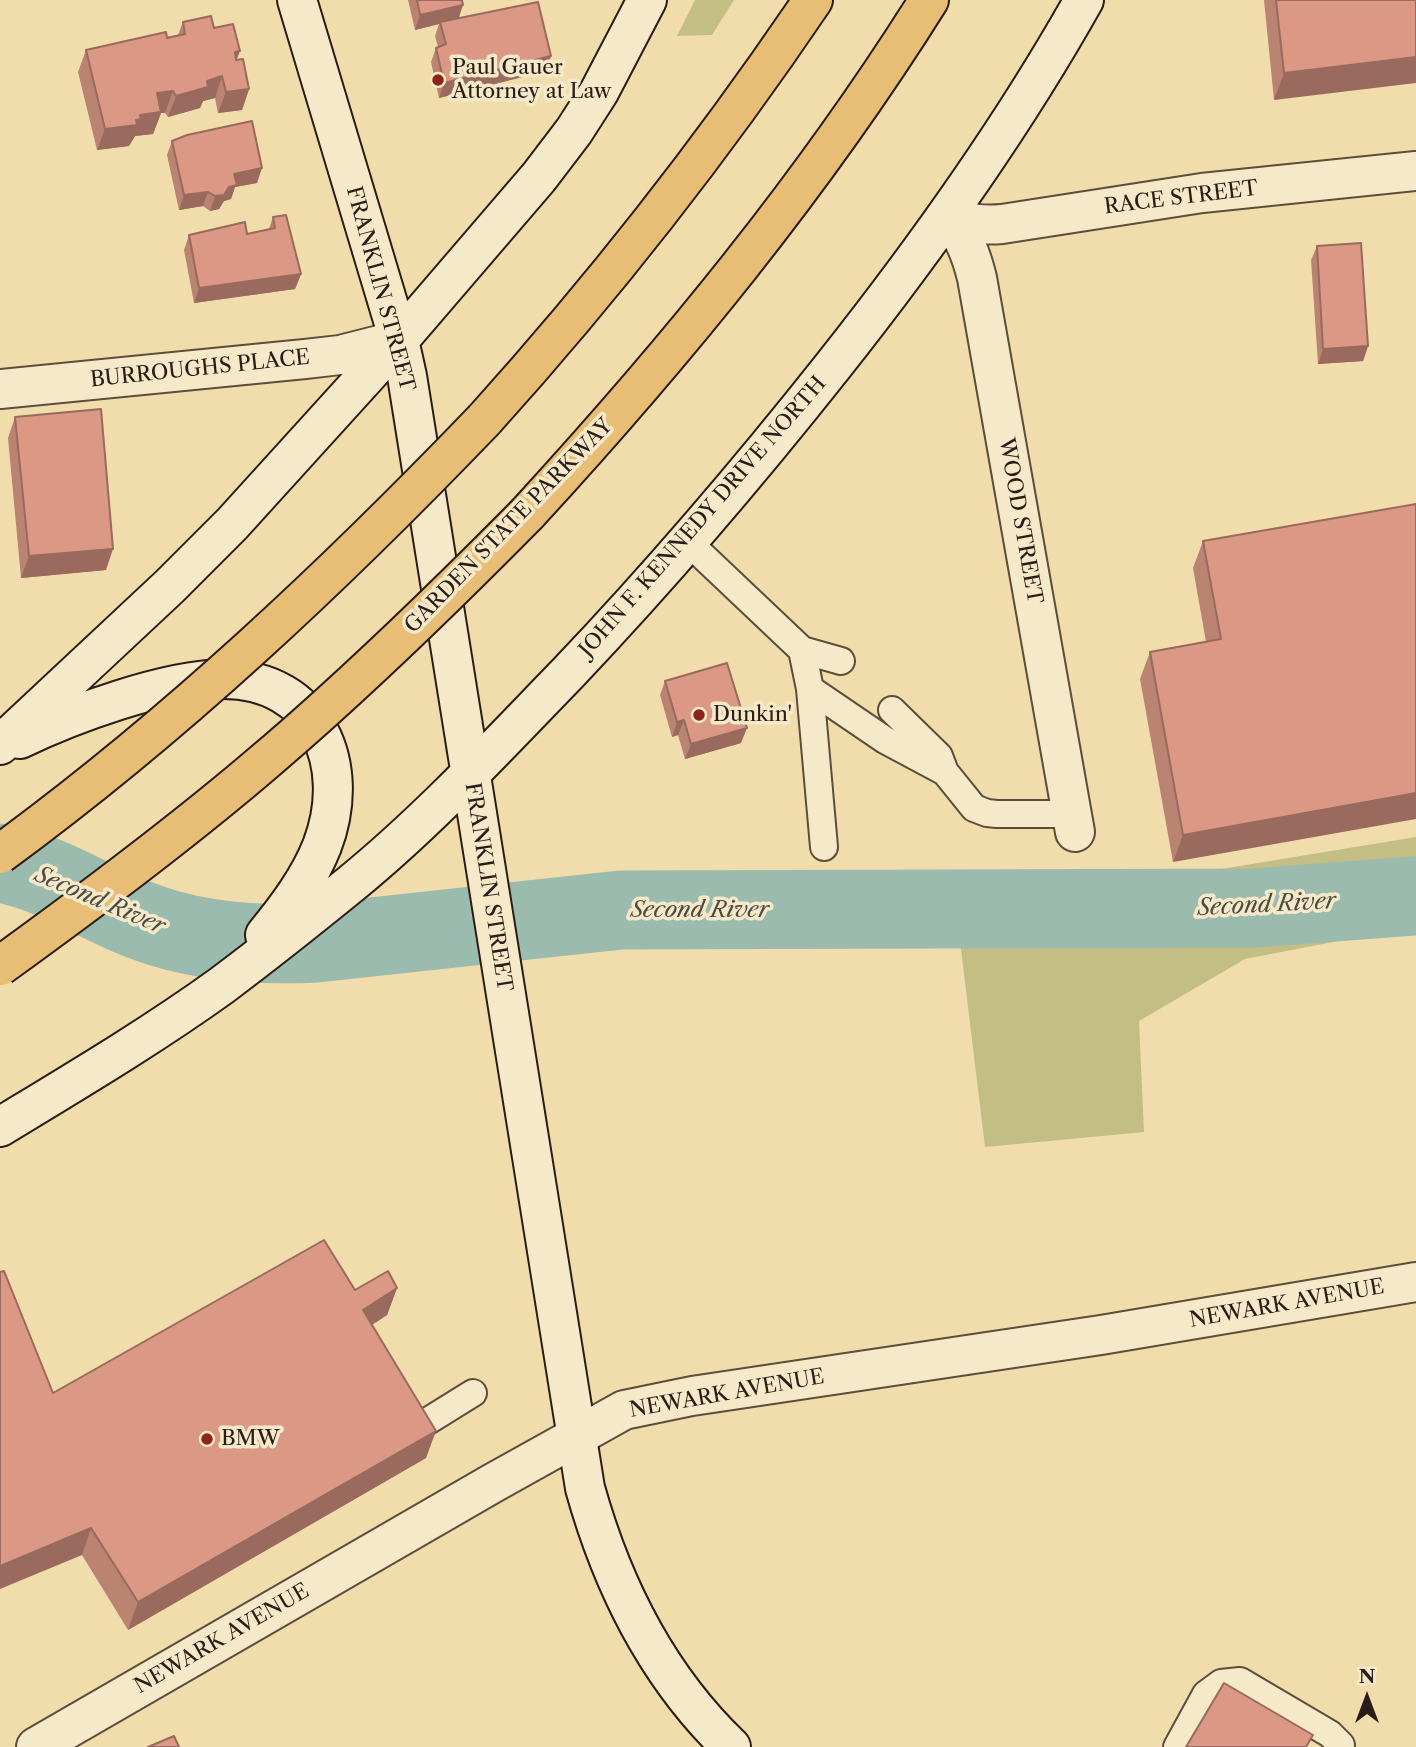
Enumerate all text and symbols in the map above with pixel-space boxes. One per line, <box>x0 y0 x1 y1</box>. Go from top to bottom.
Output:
place label: Paul Gauer Attorney at Law <box>452 55 611 105</box>
marker: Paul Gauer Attorney at Law <box>430 72 446 88</box>
street label: RACE STREET <box>1103 176 1259 220</box>
street label: FRANKLIN STREET <box>341 184 419 394</box>
street label: BURROUGHS PLACE <box>89 345 311 393</box>
street label: JOHN F. KENNEDY DRIVE NORTH <box>574 372 832 662</box>
street label: GARDEN STATE PARKWAY <box>400 413 618 639</box>
street label: WOOD STREET <box>993 436 1047 606</box>
place label: Dunkin' <box>713 702 792 728</box>
marker: Dunkin' <box>691 707 707 723</box>
street label: FRANKLIN STREET <box>459 781 517 993</box>
water label: Second River <box>31 861 169 941</box>
water label: Second River <box>1197 888 1337 922</box>
water label: Second River <box>631 896 769 924</box>
street label: NEWARK AVENUE <box>1188 1274 1386 1334</box>
street label: NEWARK AVENUE <box>628 1364 826 1424</box>
place label: BMW <box>221 1426 280 1452</box>
marker: BMW <box>199 1431 215 1447</box>
street label: NEWARK AVENUE <box>130 1579 314 1699</box>
north arrow <box>1332 1663 1402 1733</box>
text: N <box>1359 1665 1375 1688</box>

